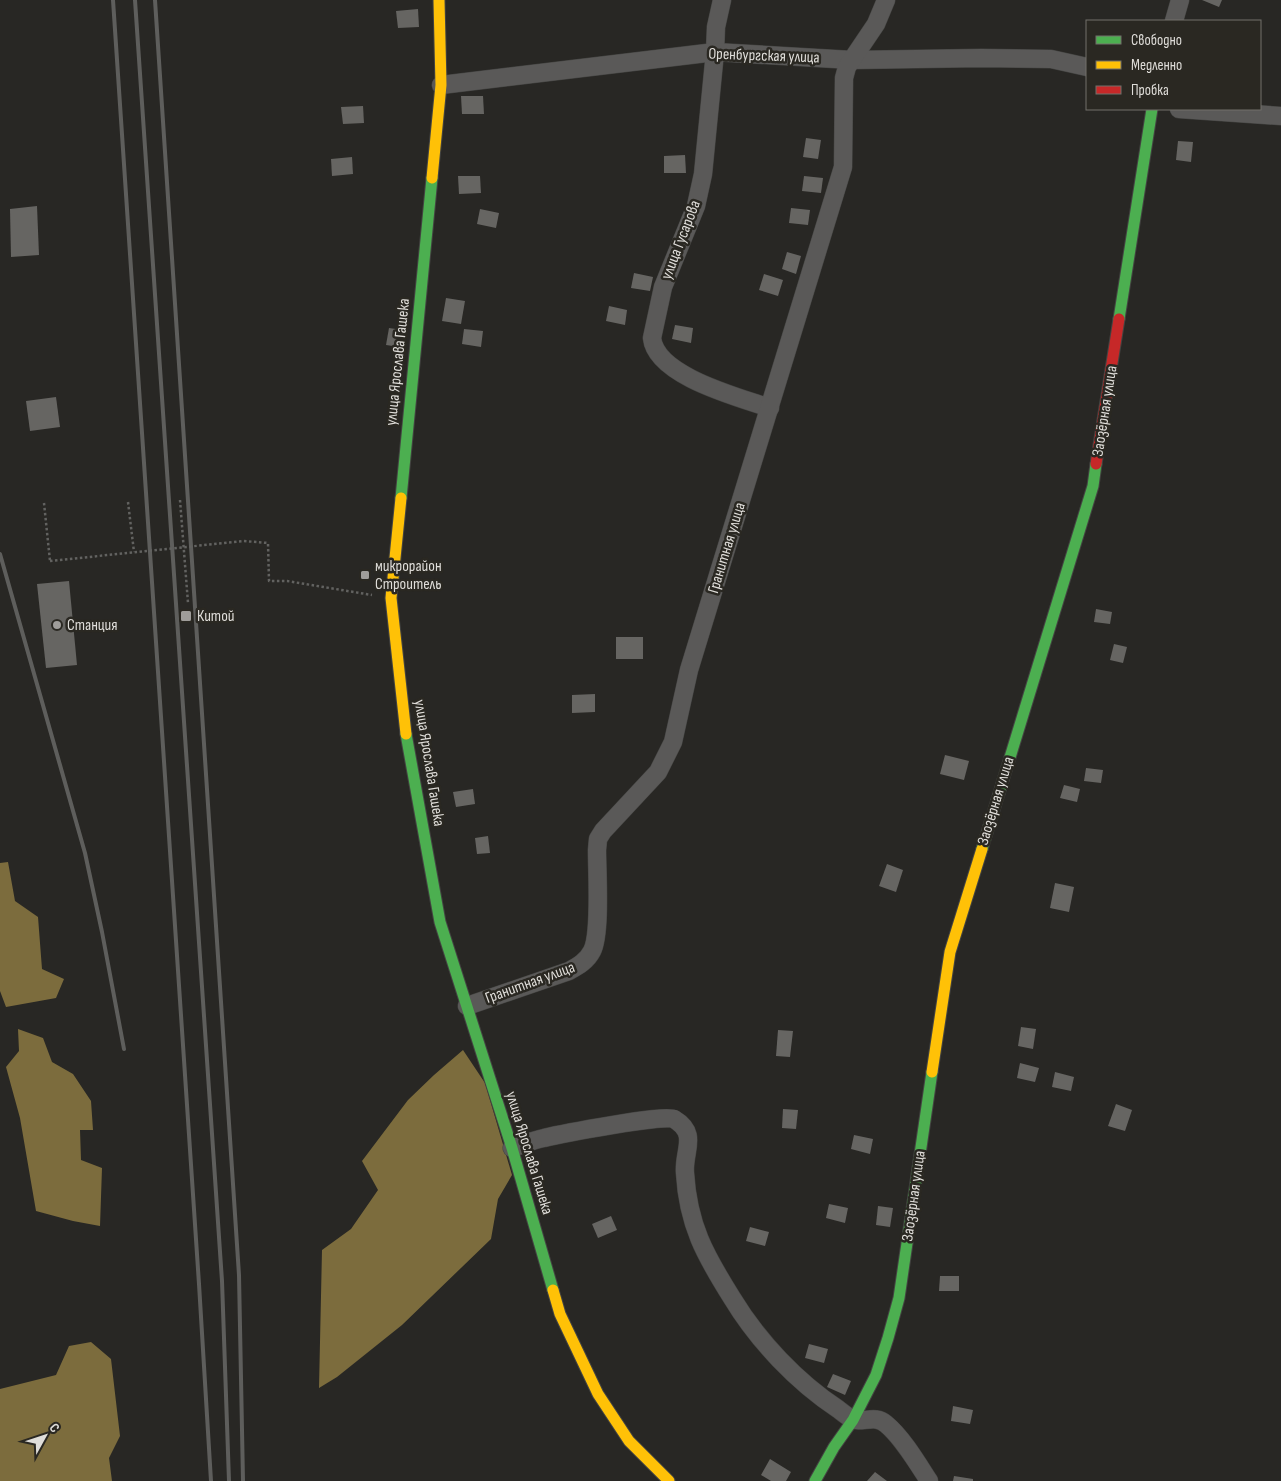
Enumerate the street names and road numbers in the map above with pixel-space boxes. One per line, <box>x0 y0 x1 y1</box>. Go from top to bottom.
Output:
street label: Оренбургская улица <box>708 45 820 67</box>
street label: улица Гусарова <box>657 198 705 282</box>
street label: улица Ярослава Гашека <box>382 297 414 427</box>
street label: Заозёрная улица <box>1088 364 1122 458</box>
street label: Гранитная улица <box>704 500 750 596</box>
street label: улица Ярослава Гашека <box>410 698 448 828</box>
street label: Заозёрная улица <box>974 754 1018 848</box>
street label: Гранитная улица <box>483 958 577 1008</box>
street label: улица Ярослава Гашека <box>501 1089 557 1217</box>
street label: Заозёрная улица <box>898 1149 930 1243</box>

